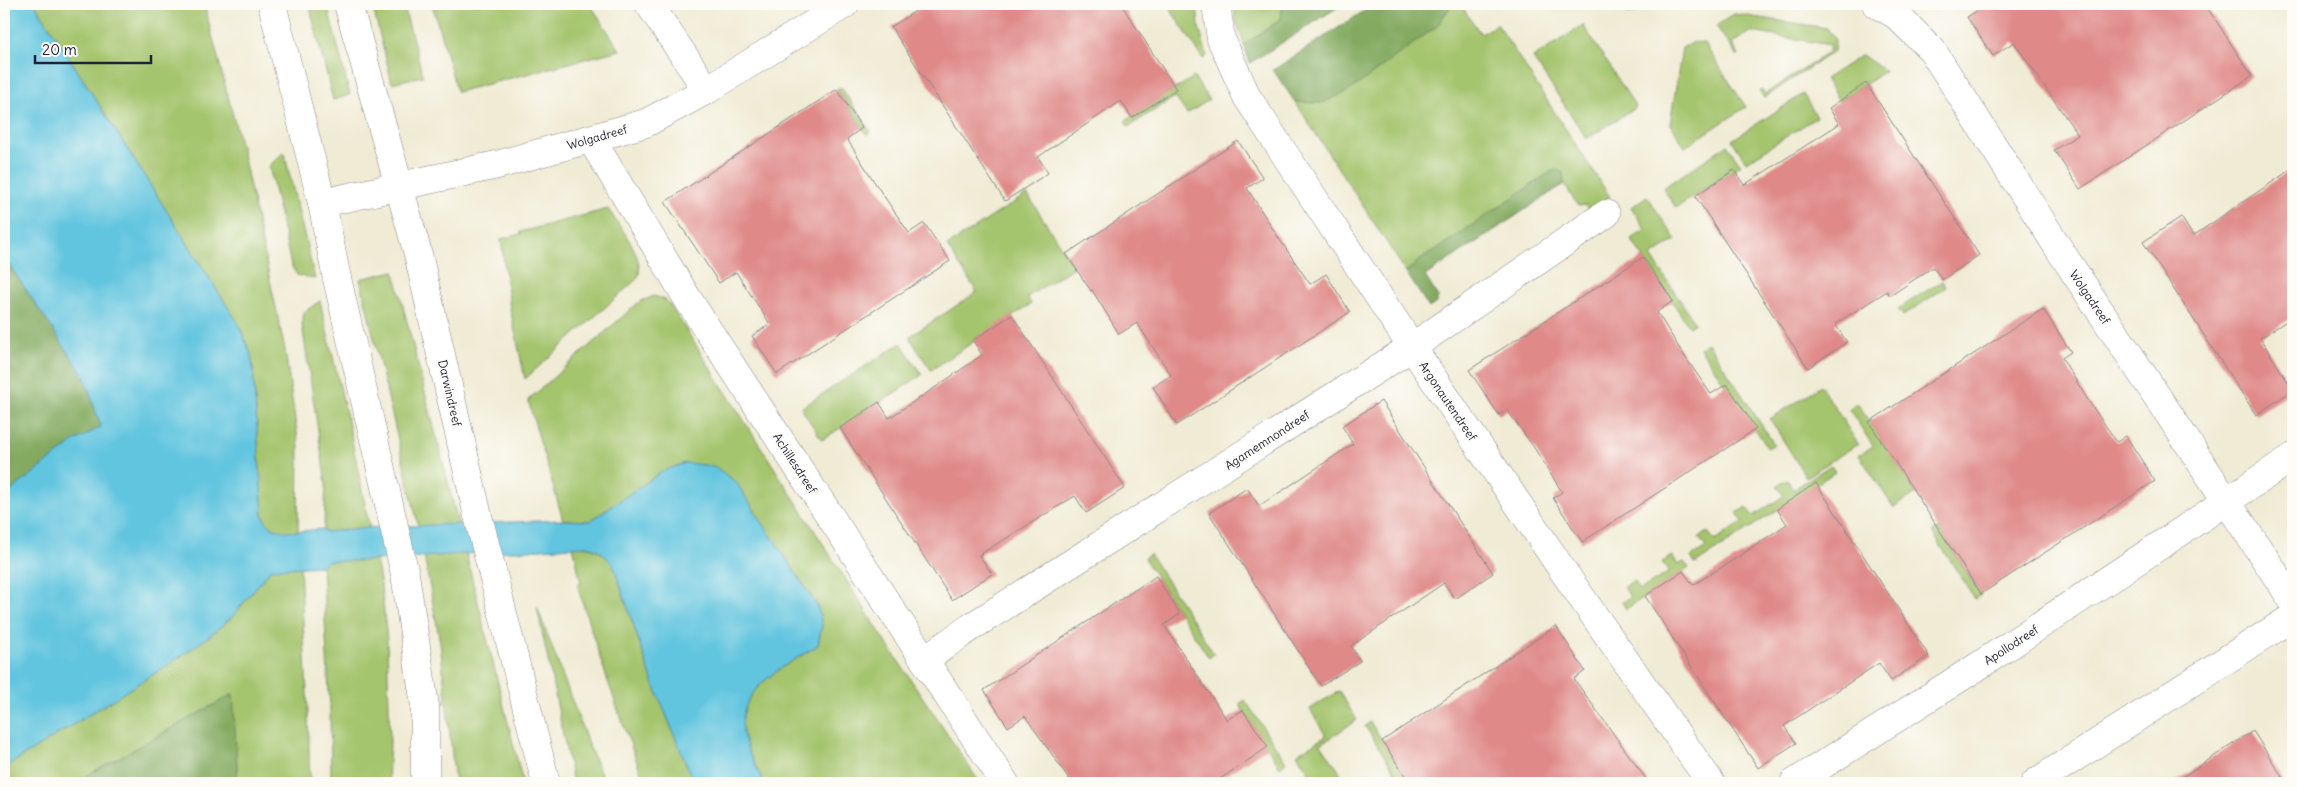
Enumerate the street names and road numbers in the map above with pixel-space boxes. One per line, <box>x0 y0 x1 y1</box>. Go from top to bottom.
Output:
street label: Wolgadreef <box>565 121 630 153</box>
street label: Wolgadreef <box>2066 267 2114 328</box>
street label: Darwindreef <box>435 358 465 429</box>
street label: Argonautendreef <box>1416 358 1481 444</box>
street label: Agamemnondreef <box>1222 406 1313 473</box>
street label: Achillesdreef <box>770 430 821 497</box>
street label: Apollodreef <box>1981 621 2042 668</box>

